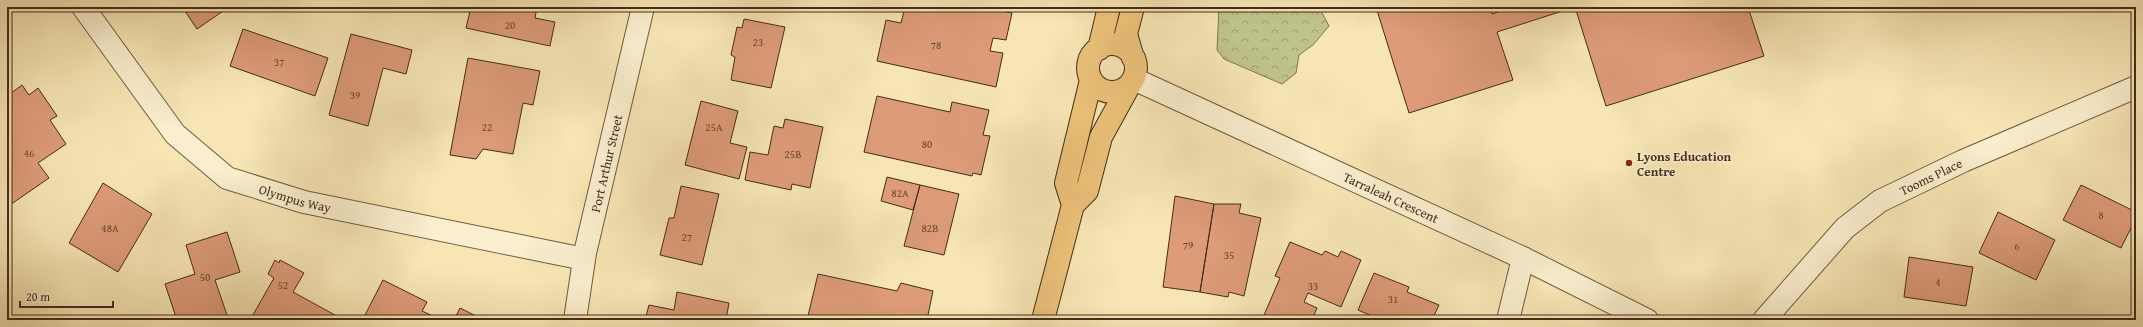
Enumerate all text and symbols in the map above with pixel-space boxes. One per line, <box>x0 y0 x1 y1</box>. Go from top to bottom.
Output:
house number: 20 <box>505 17 515 33</box>
house number: 23 <box>753 34 763 50</box>
house number: 78 <box>931 37 941 53</box>
house number: 37 <box>274 54 284 70</box>
house number: 39 <box>350 87 360 103</box>
street label: Port Arthur Street <box>586 112 627 214</box>
house number: 22 <box>482 119 492 135</box>
house number: 25A <box>705 119 723 135</box>
house number: 80 <box>922 136 932 152</box>
house number: 46 <box>24 145 34 161</box>
house number: 25B <box>785 146 801 162</box>
place label: Lyons Education Centre <box>1637 147 1732 181</box>
street label: Tooms Place <box>1896 154 1965 200</box>
marker: Lyons Education Centre <box>1624 158 1634 168</box>
street label: Tarraleah Crescent <box>1340 168 1442 228</box>
street label: Olympus Way <box>257 180 333 217</box>
house number: 82A <box>891 185 909 201</box>
house number: 8 <box>2098 207 2104 223</box>
house number: 48A <box>101 220 119 236</box>
house number: 82B <box>922 220 938 236</box>
house number: 27 <box>682 229 692 245</box>
house number: 79 <box>1183 237 1193 253</box>
house number: 6 <box>2014 238 2020 254</box>
house number: 35 <box>1224 247 1234 263</box>
house number: 50 <box>200 269 210 285</box>
house number: 4 <box>1935 274 1941 290</box>
house number: 52 <box>278 277 288 293</box>
house number: 33 <box>1308 278 1318 294</box>
scale bar <box>20 283 113 309</box>
text: 20 m <box>26 288 50 305</box>
house number: 31 <box>1388 291 1398 307</box>

